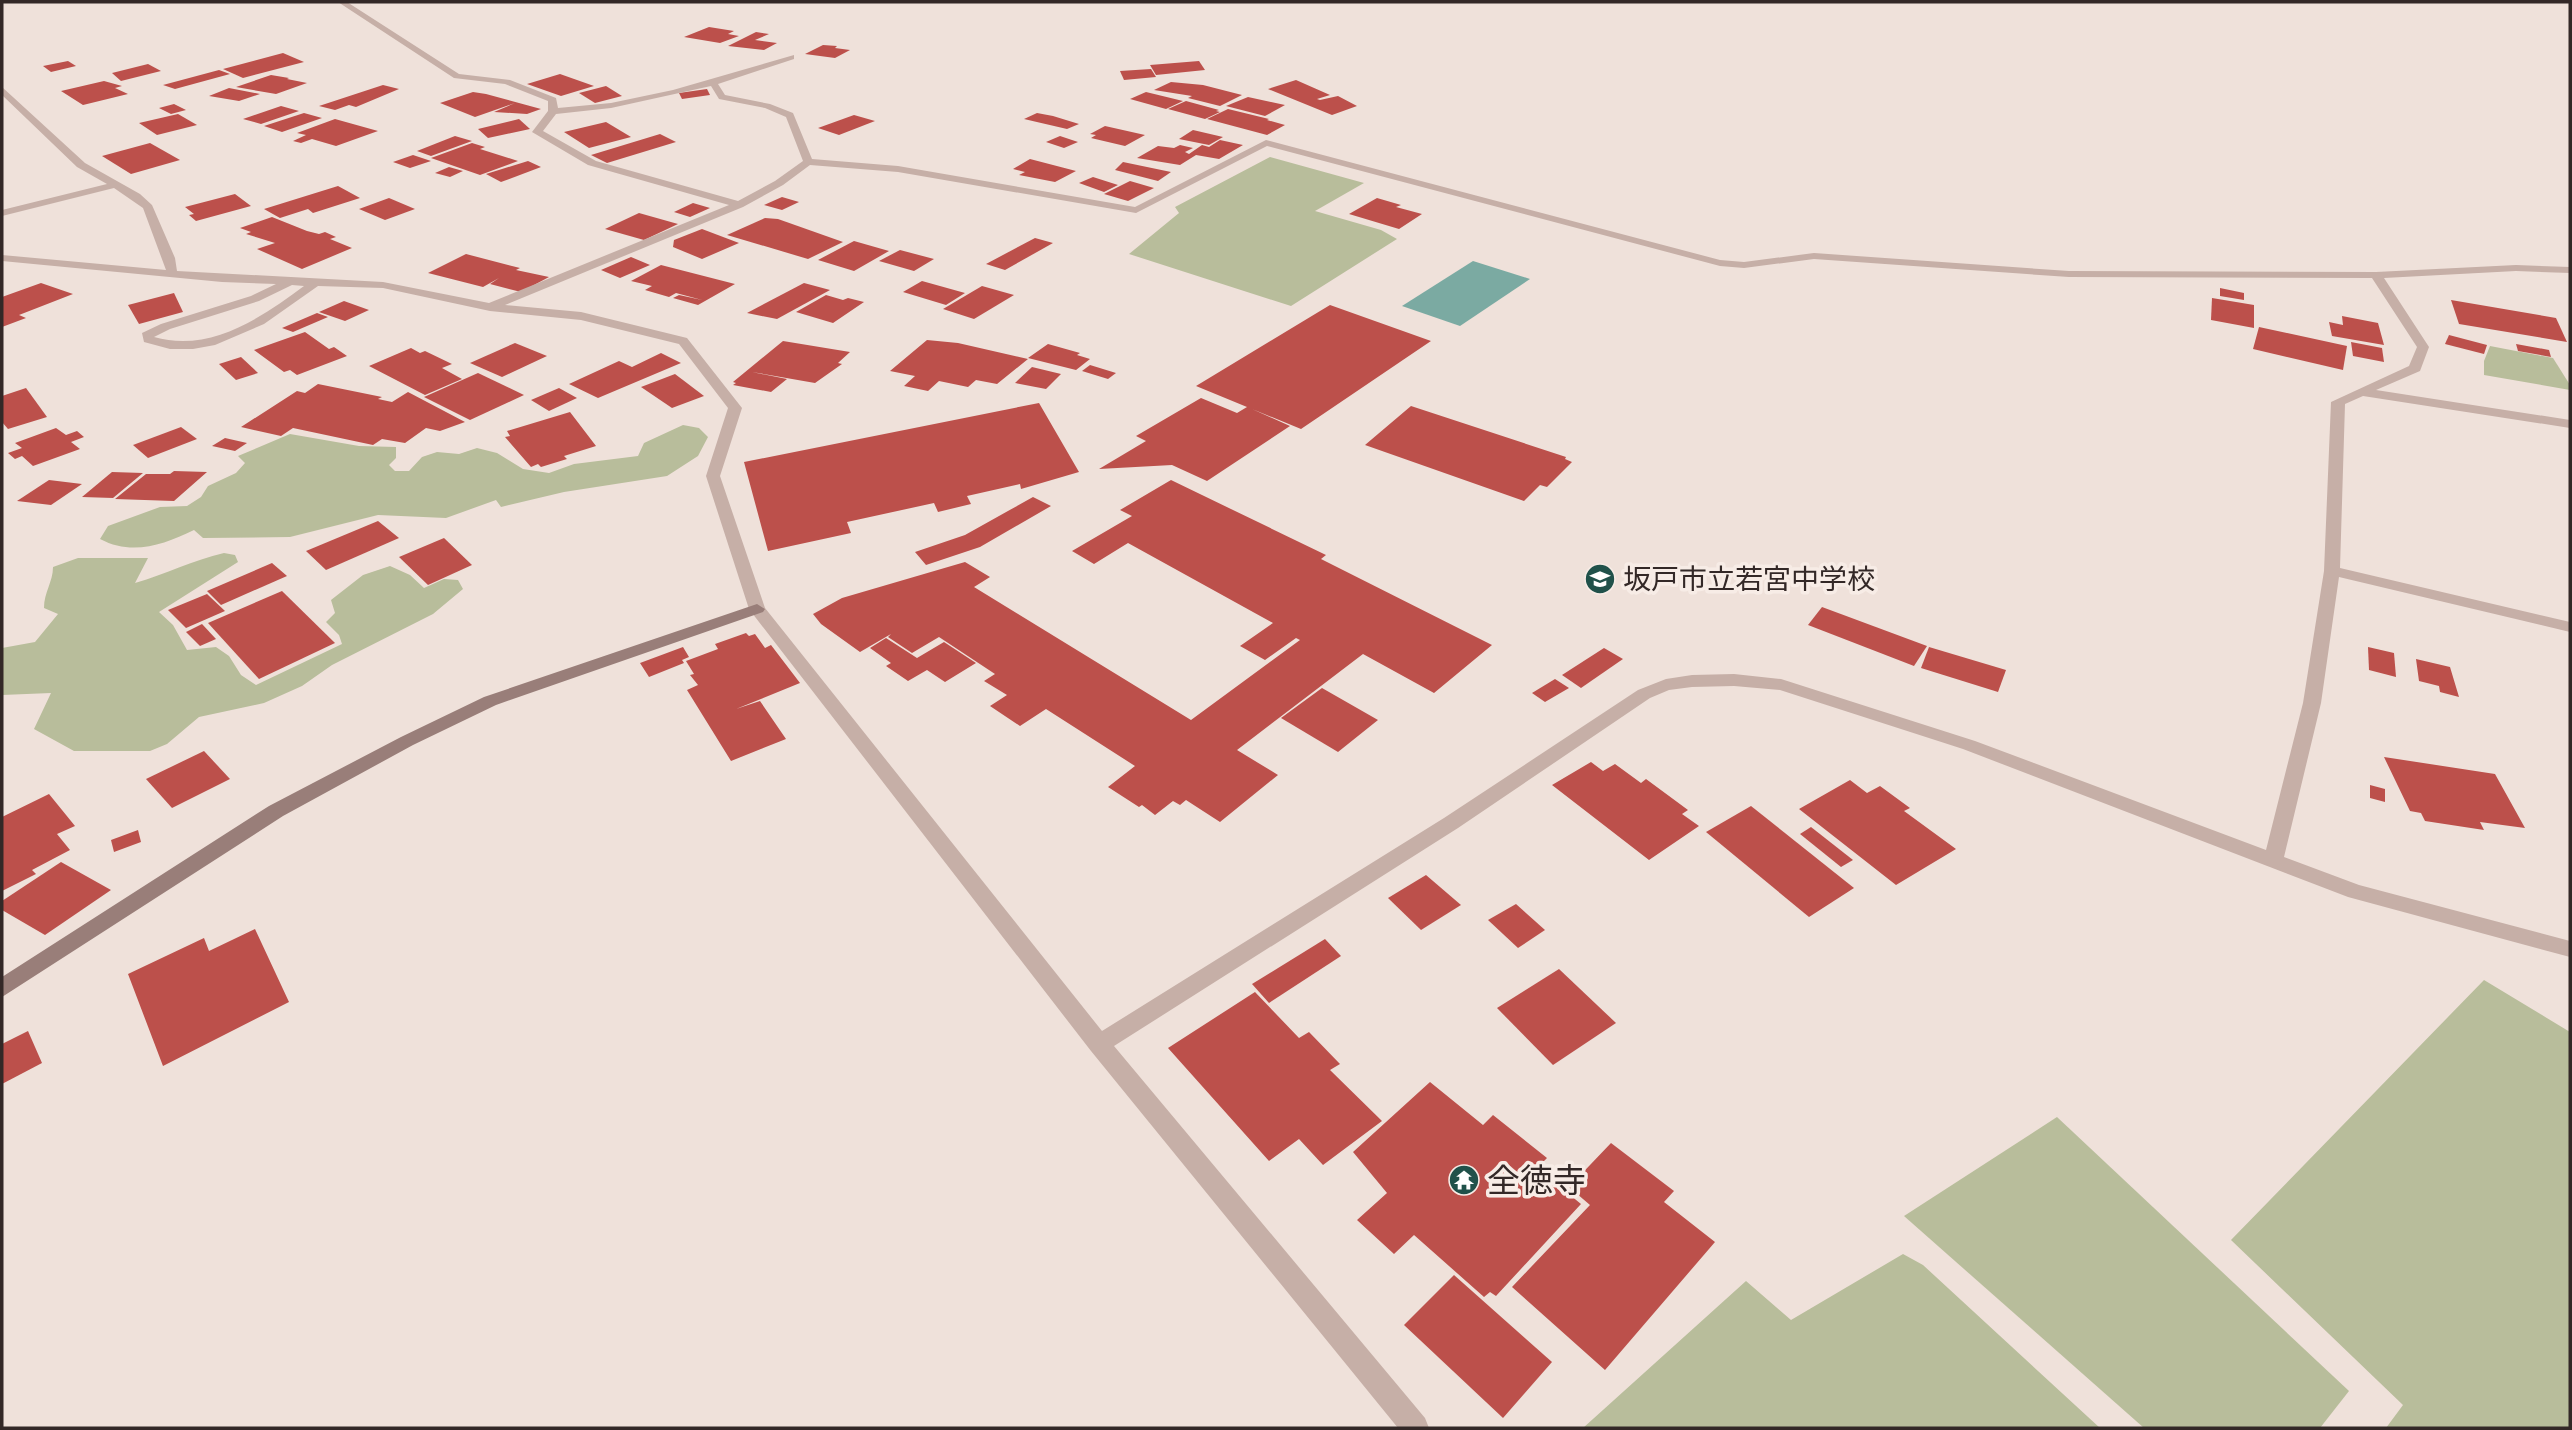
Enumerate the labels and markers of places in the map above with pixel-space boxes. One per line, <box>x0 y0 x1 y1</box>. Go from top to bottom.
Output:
place label: 坂戸市立若宮中学校 <box>1623 559 1875 600</box>
school or university icon: 坂戸市立若宮中学校 <box>1583 562 1617 596</box>
place label: 全徳寺 <box>1487 1157 1586 1204</box>
temple icon: 全徳寺 <box>1447 1163 1481 1197</box>

